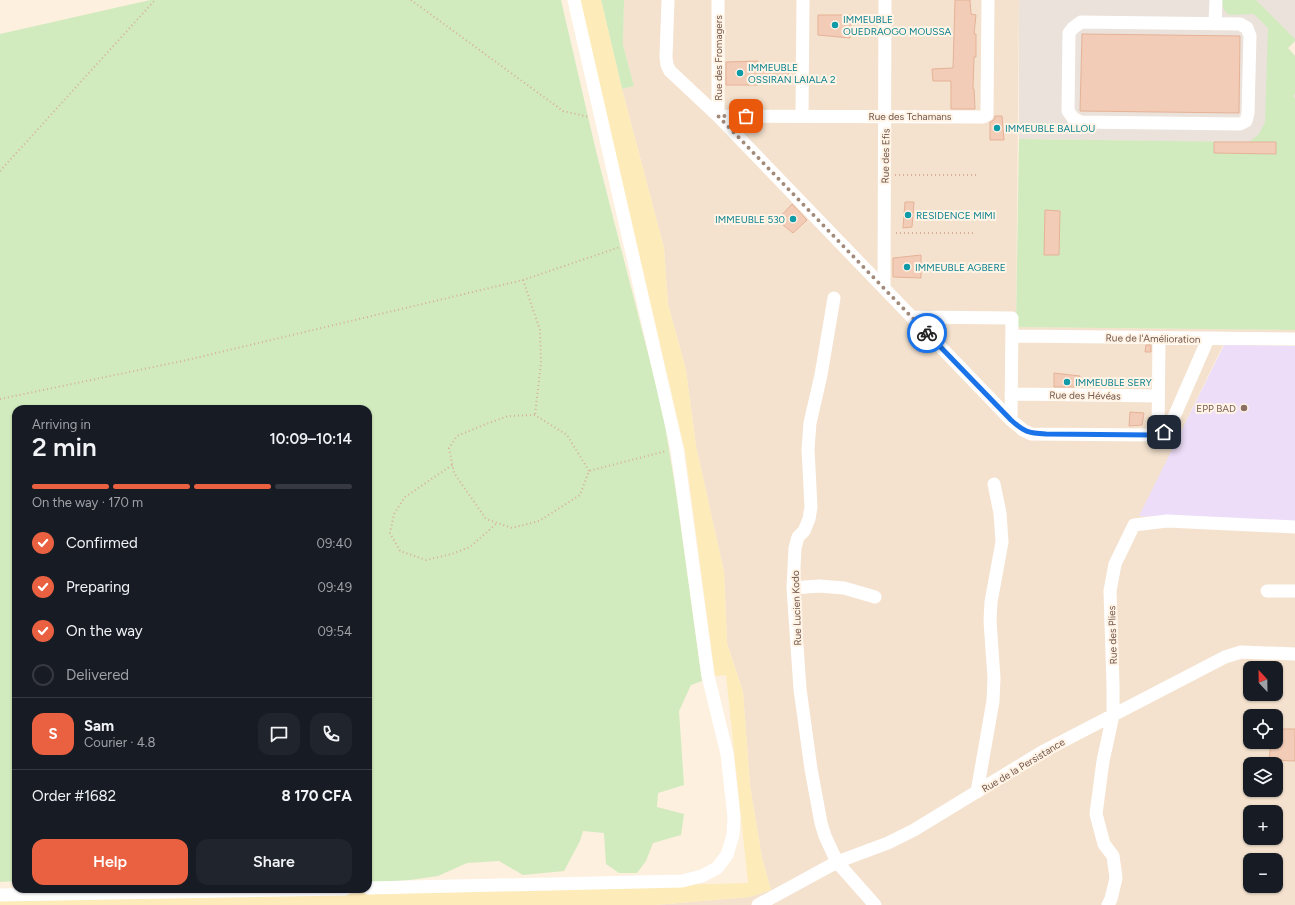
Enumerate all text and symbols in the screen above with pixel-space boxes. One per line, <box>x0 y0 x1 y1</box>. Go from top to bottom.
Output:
place label: IMMEUBLE OUEDRAOGO MOUSSA <box>843 13 952 38</box>
street label: Rue des Fromagers <box>712 15 725 101</box>
marker: IMMEUBLE OUEDRAOGO MOUSSA <box>830 20 840 30</box>
place label: IMMEUBLE OSSIRAN LAIALA 2 <box>748 61 836 86</box>
marker: IMMEUBLE OSSIRAN LAIALA 2 <box>735 68 745 78</box>
pin <box>729 99 763 133</box>
icon: bag <box>735 105 757 127</box>
street label: Rue des Tchamans <box>868 110 952 123</box>
place label: IMMEUBLE BALLOU <box>1005 122 1095 135</box>
marker: IMMEUBLE BALLOU <box>992 123 1002 133</box>
street label: Rue des Efis <box>879 128 892 184</box>
place label: RESIDENCE MIMI <box>916 209 996 222</box>
marker: RESIDENCE MIMI <box>903 210 913 220</box>
place label: IMMEUBLE 530 <box>715 213 785 226</box>
marker: IMMEUBLE 530 <box>788 214 798 224</box>
place label: IMMEUBLE AGBERE <box>915 261 1006 274</box>
marker: IMMEUBLE AGBERE <box>902 262 912 272</box>
courier <box>907 313 947 353</box>
icon: bike <box>916 322 938 344</box>
street label: Rue de l'Amélioration <box>1105 331 1201 346</box>
place label: IMMEUBLE SERY <box>1075 376 1152 389</box>
marker: IMMEUBLE SERY <box>1062 377 1072 387</box>
street label: Rue des Hévéas <box>1049 388 1121 403</box>
place label: EPP BAD <box>1196 402 1236 415</box>
marker: EPP BAD <box>1239 403 1249 413</box>
pin <box>1147 415 1181 449</box>
text: Arriving in <box>32 417 91 432</box>
icon: home <box>1153 421 1175 443</box>
text: 10:09–10:14 <box>269 430 352 448</box>
text: 2 min <box>32 431 97 463</box>
text: On the way · 170 m <box>32 495 143 510</box>
icon: check <box>32 532 54 554</box>
text: Confirmed <box>66 534 138 552</box>
text: 09:40 <box>317 536 352 551</box>
street label: Rue Lucien Kodo <box>789 570 804 646</box>
icon: check <box>32 576 54 598</box>
text: Preparing <box>66 578 130 596</box>
text: 09:49 <box>318 580 352 595</box>
street label: Rue des Plies <box>1105 605 1120 665</box>
icon: check <box>32 620 54 642</box>
text: On the way <box>66 622 143 640</box>
text: 09:54 <box>317 624 352 639</box>
north arrow <box>1243 661 1283 701</box>
map controls <box>1243 661 1283 893</box>
text: Delivered <box>66 666 129 684</box>
button: locate <box>1243 709 1283 749</box>
button: chat <box>258 713 300 755</box>
button: phone <box>310 713 352 755</box>
text: Sam <box>84 717 114 735</box>
text: S <box>48 725 58 743</box>
text: Courier · 4.8 <box>84 735 156 750</box>
street label: Rue de la Persistance <box>979 735 1068 795</box>
button: layers <box>1243 757 1283 797</box>
text: Order #1682 <box>32 787 116 805</box>
text: 8 170 CFA <box>281 787 352 805</box>
button: + <box>1243 805 1283 845</box>
button: Help <box>32 839 188 885</box>
button: Share <box>196 839 352 885</box>
button: − <box>1243 853 1283 893</box>

